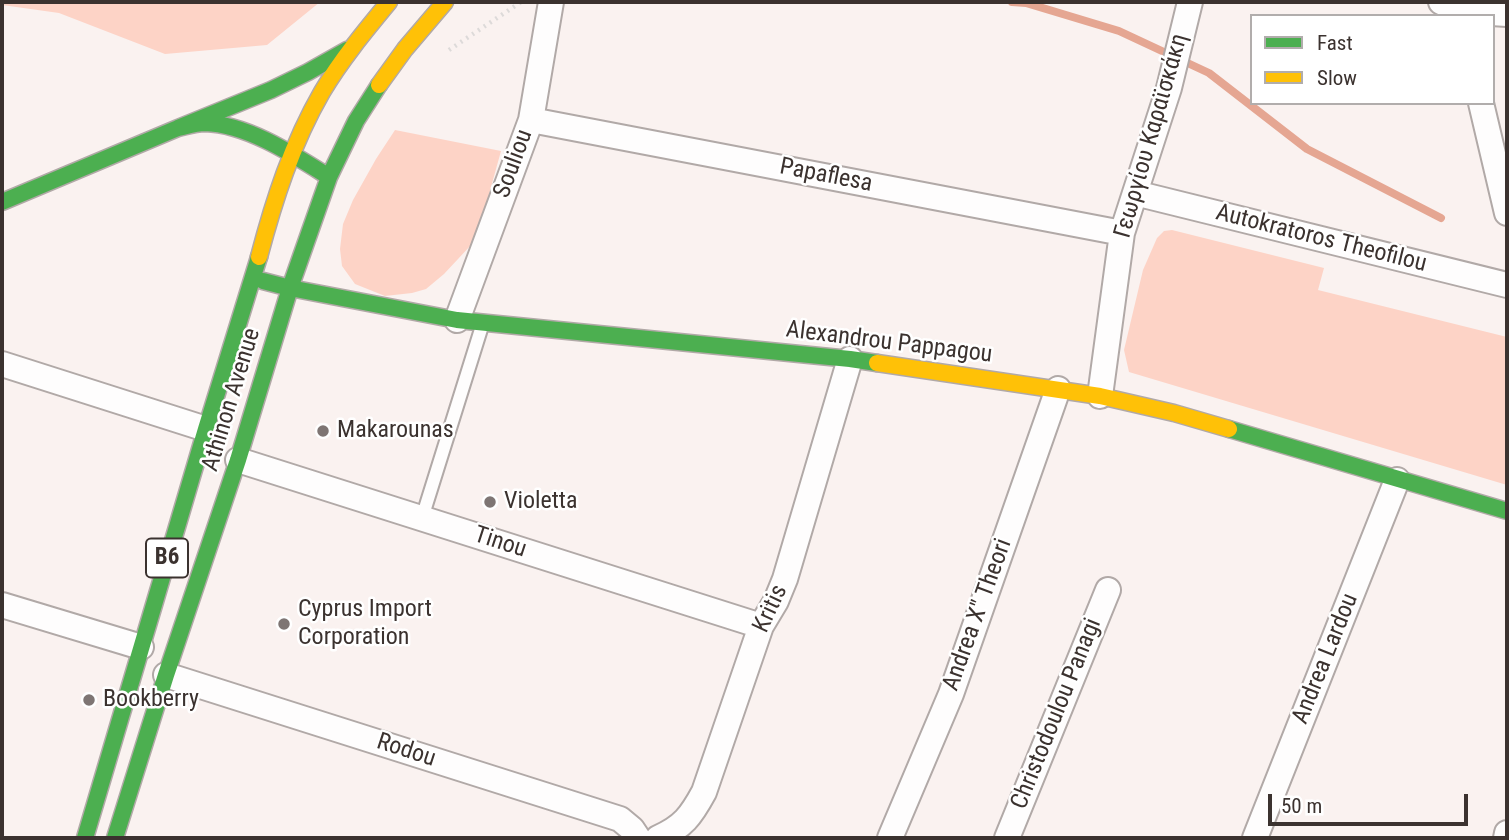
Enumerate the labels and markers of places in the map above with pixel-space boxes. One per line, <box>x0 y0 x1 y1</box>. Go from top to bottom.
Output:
place label: Makarounas <box>337 417 454 445</box>
marker: Makarounas <box>315 423 331 439</box>
place label: Violetta <box>504 488 577 516</box>
marker: Violetta <box>482 494 498 510</box>
place label: Cyprus Import Corporation <box>298 596 432 652</box>
marker: Cyprus Import Corporation <box>276 616 292 632</box>
place label: Bookberry <box>103 686 199 714</box>
marker: Bookberry <box>81 692 97 708</box>

